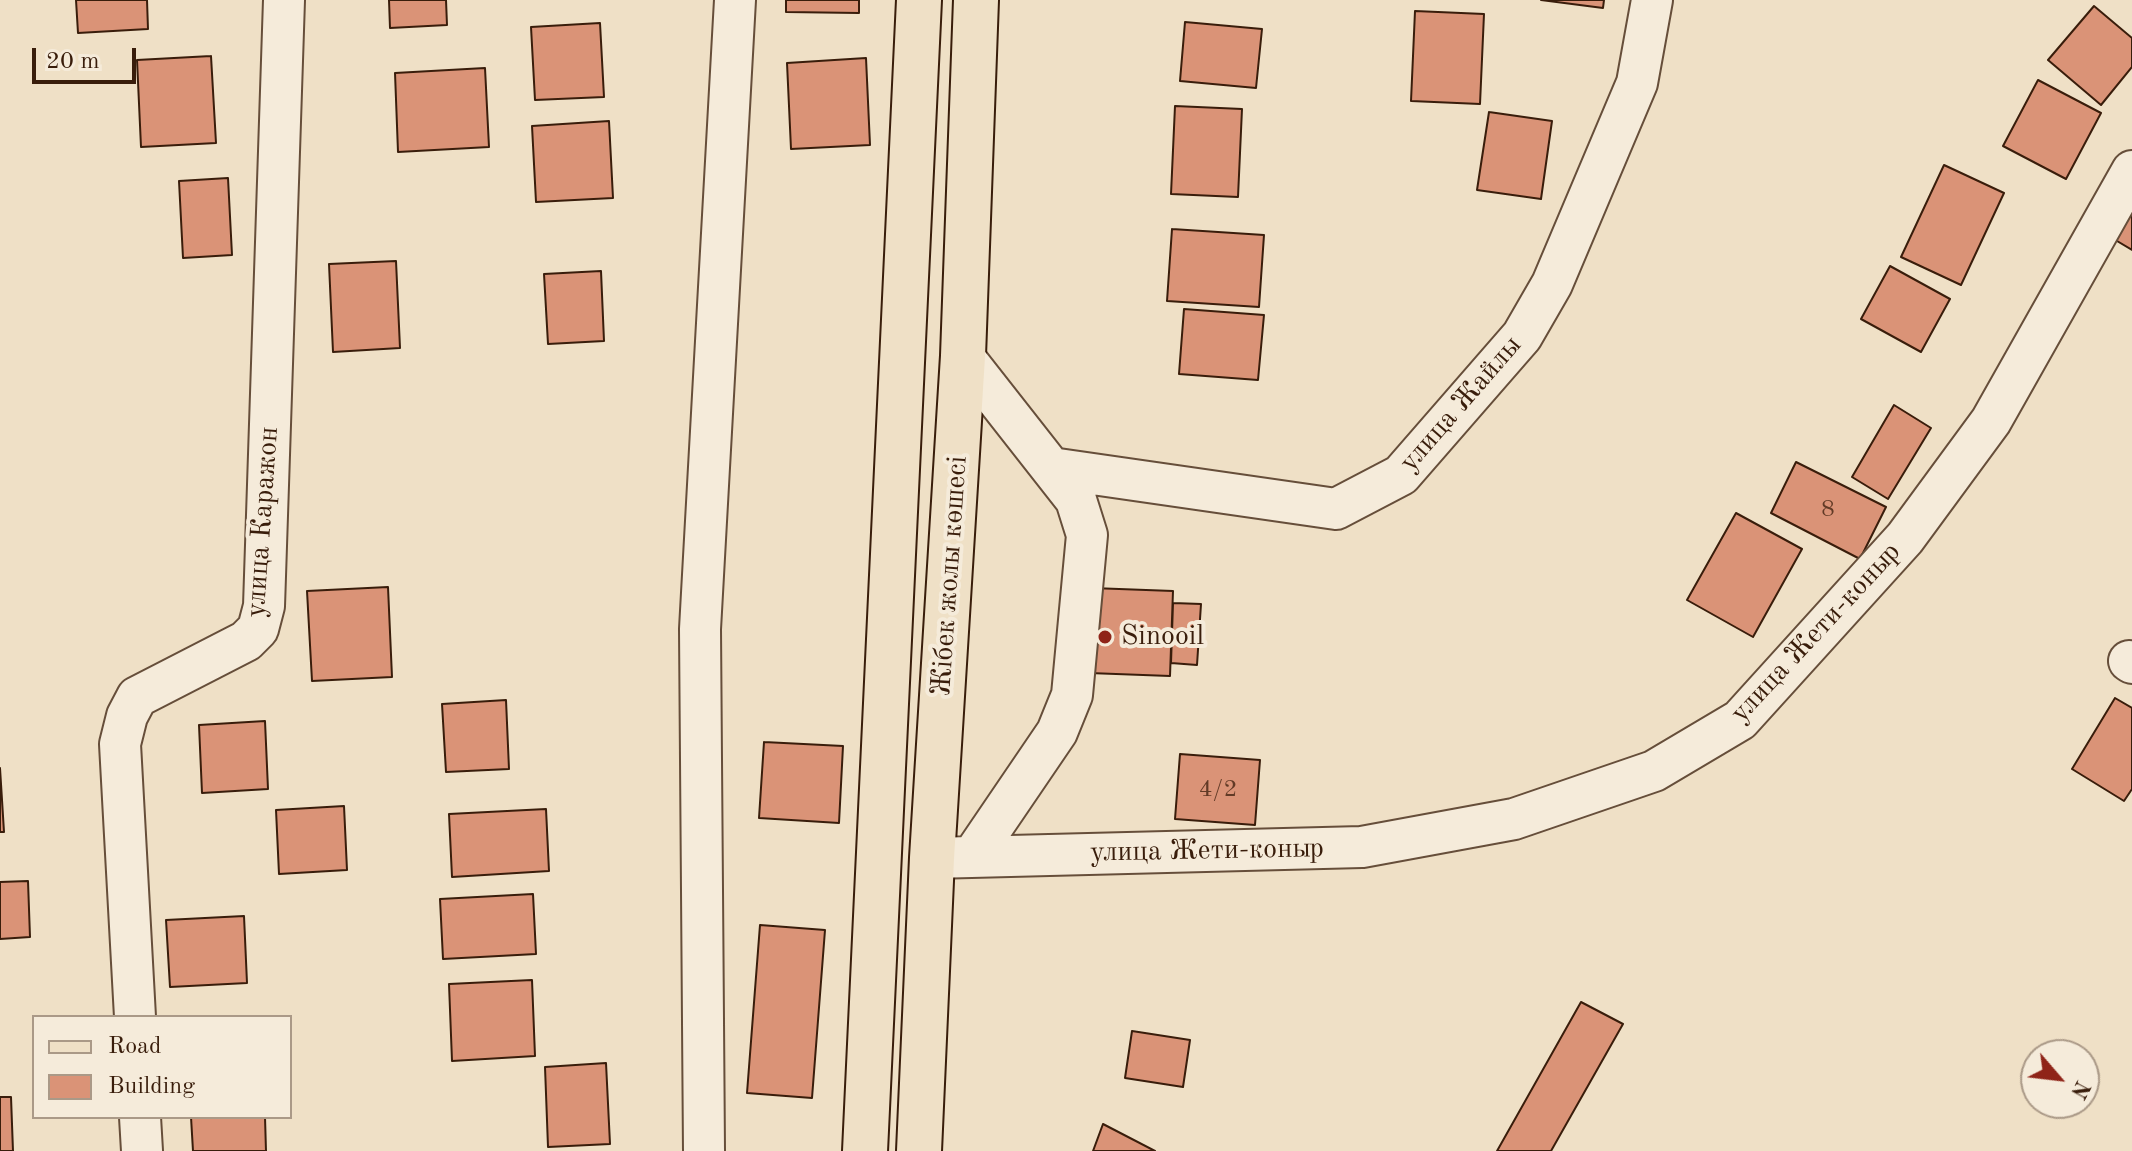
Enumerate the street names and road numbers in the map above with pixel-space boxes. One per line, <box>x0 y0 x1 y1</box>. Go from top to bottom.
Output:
street label: улица Жайлы <box>1393 329 1529 479</box>
street label: улица Каражон <box>240 425 286 619</box>
street label: Жібек жолы көшесі <box>925 455 975 697</box>
street label: улица Жети-коныр <box>1724 536 1908 730</box>
street label: улица Жети-коныр <box>1090 832 1324 870</box>

